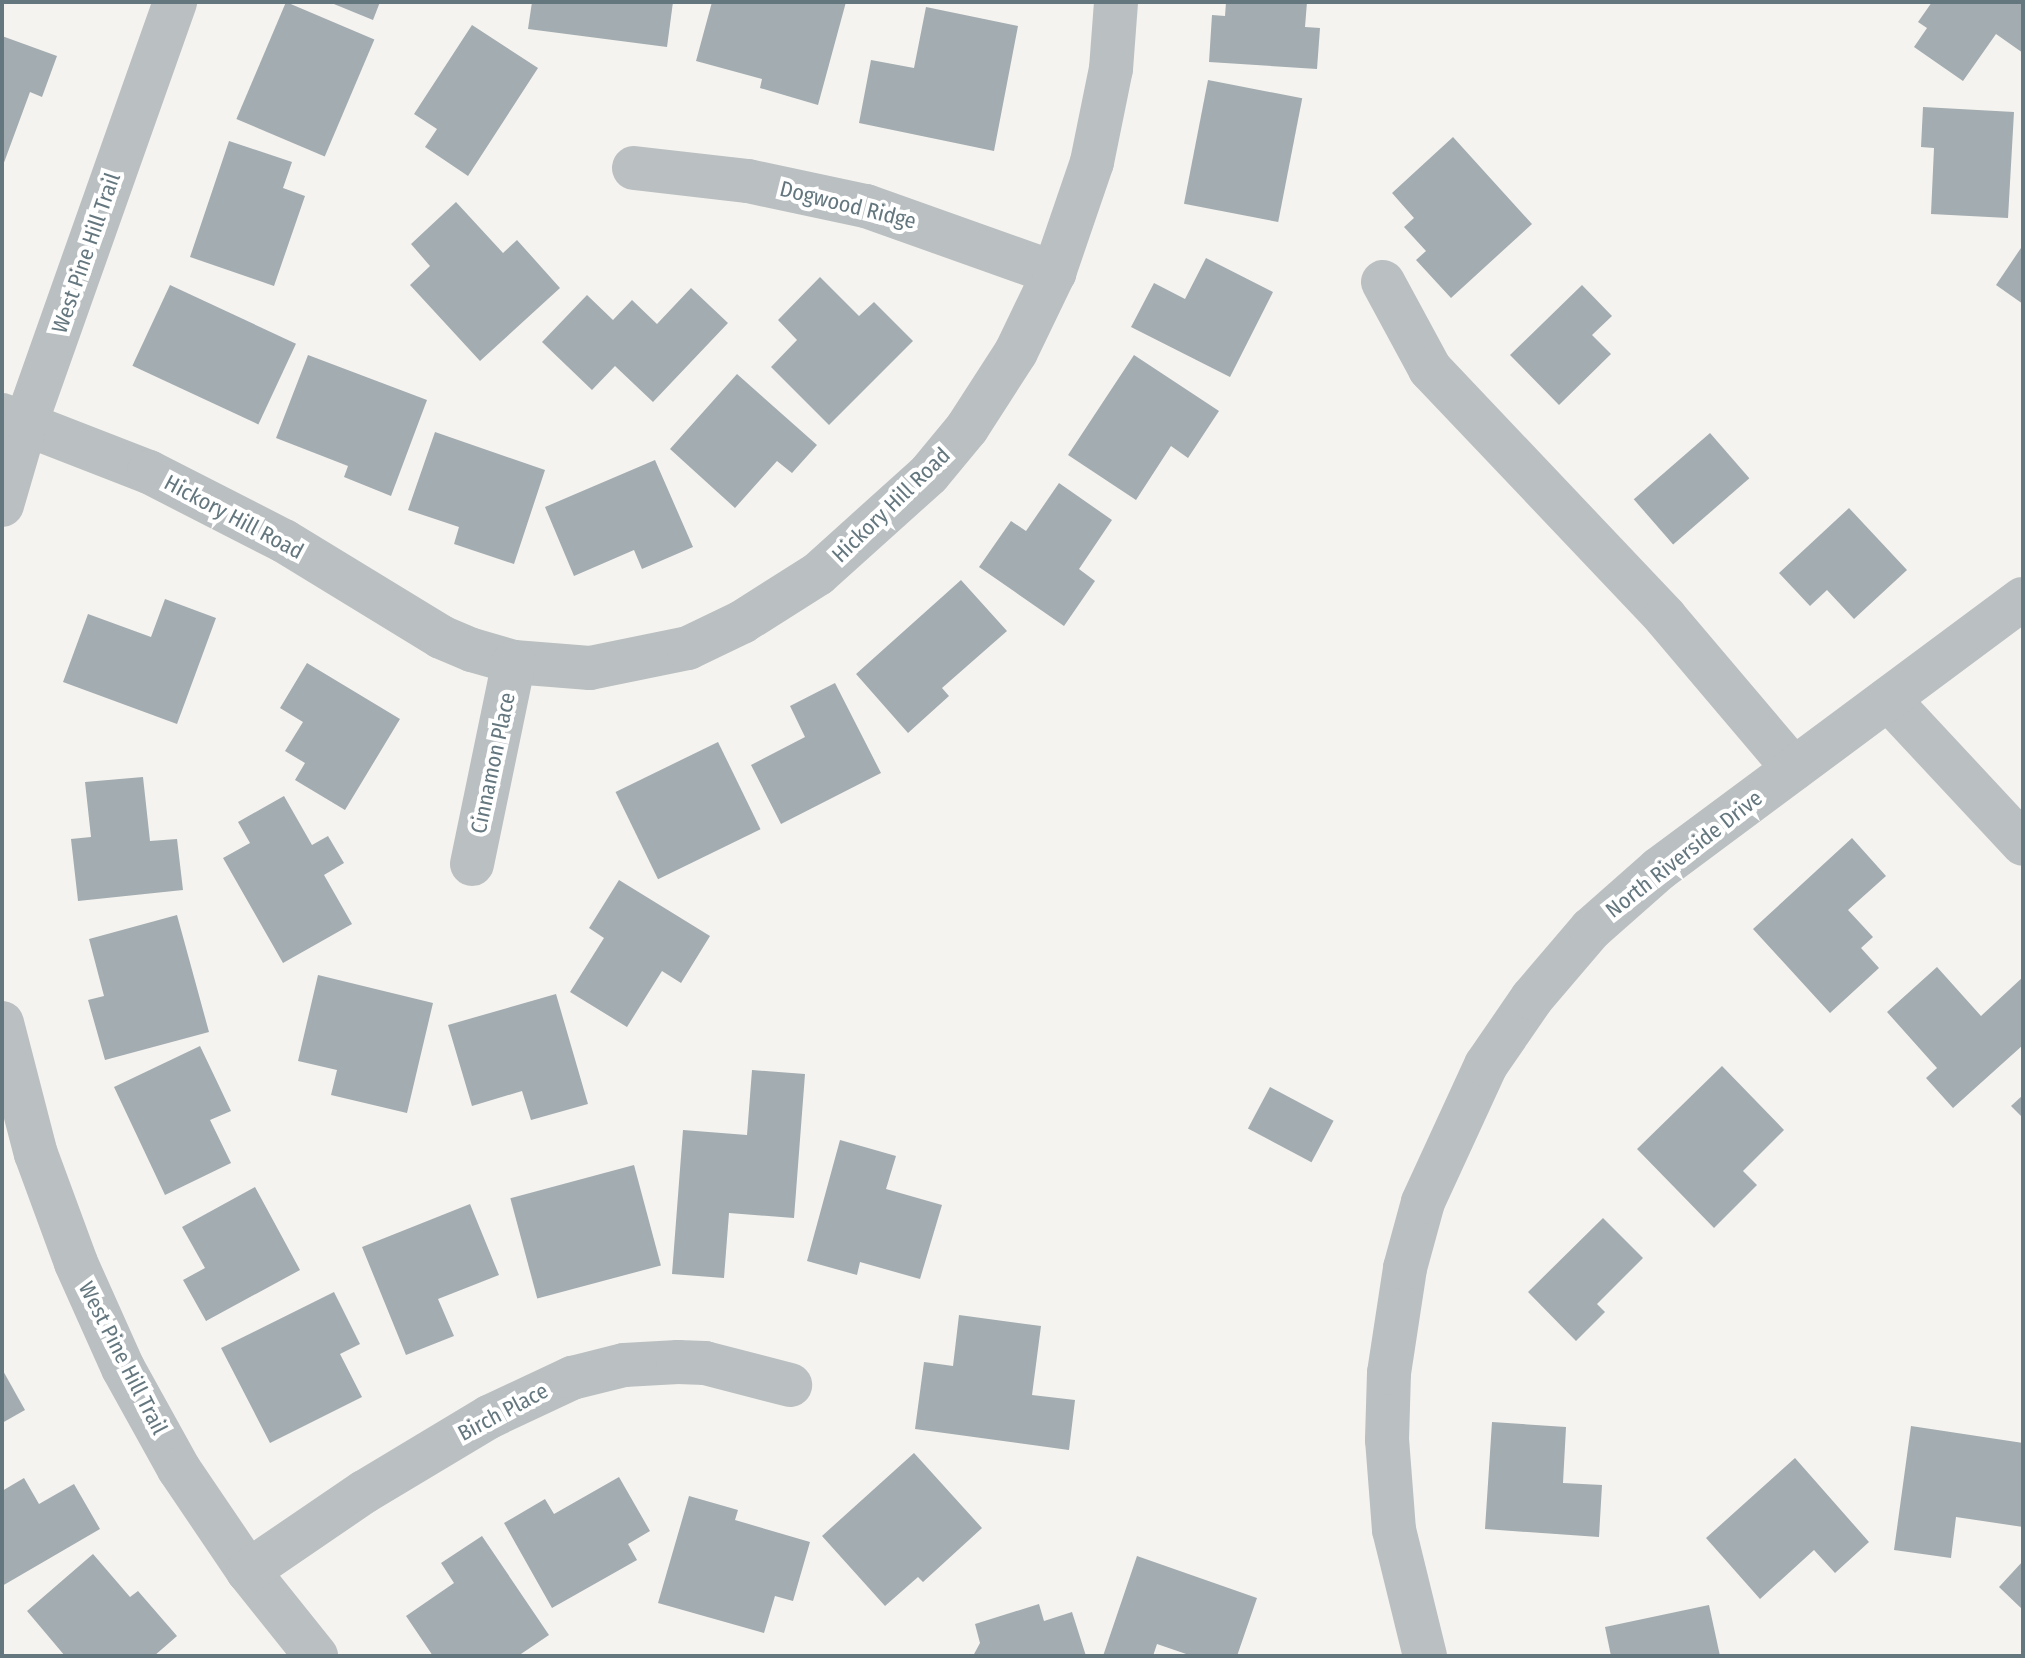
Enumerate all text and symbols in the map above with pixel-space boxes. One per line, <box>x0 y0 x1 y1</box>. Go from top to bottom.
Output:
street label: West Pine Hill Trail <box>46 169 126 337</box>
street label: Dogwood Ridge <box>777 175 919 235</box>
street label: Hickory Hill Road <box>826 442 956 568</box>
street label: Hickory Hill Road <box>160 469 308 565</box>
street label: Cinnamon Place <box>465 690 521 836</box>
street label: North Riverside Drive <box>1600 785 1768 923</box>
street label: West Pine Hill Trail <box>73 1277 173 1439</box>
street label: Birch Place <box>453 1377 553 1447</box>

